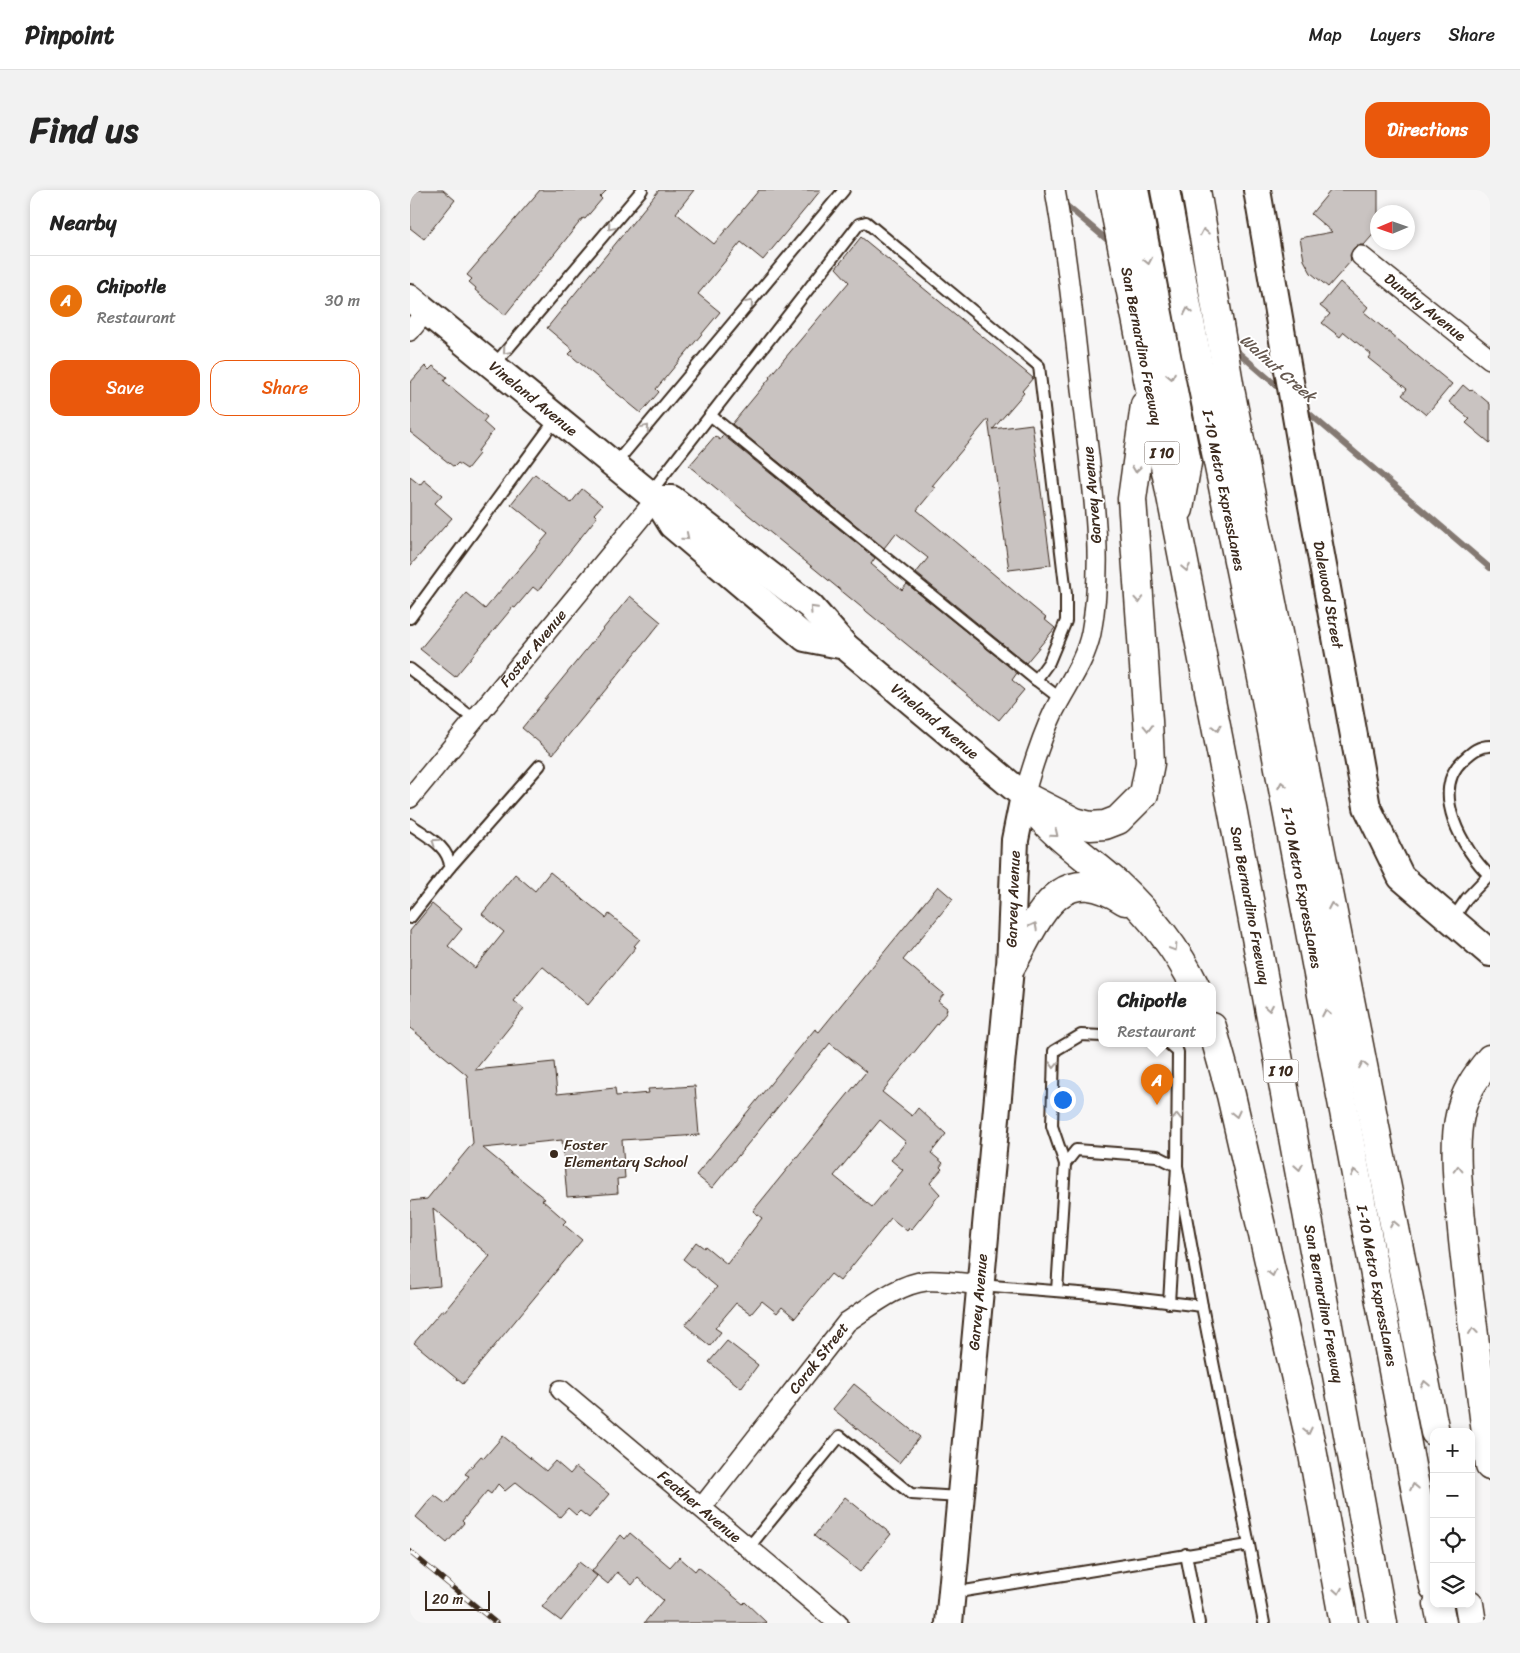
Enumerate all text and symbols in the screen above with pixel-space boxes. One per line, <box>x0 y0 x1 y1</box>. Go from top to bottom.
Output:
text: Pinpoint <box>25 14 114 56</box>
text: Map <box>1309 19 1342 51</box>
text: Layers <box>1370 19 1421 51</box>
text: Share <box>1449 19 1495 51</box>
text: Find us <box>30 99 138 161</box>
button: Directions <box>1365 102 1490 158</box>
text: Nearby <box>50 204 116 242</box>
north arrow <box>1370 205 1415 250</box>
one-way arrow <box>607 222 616 231</box>
one-way arrow <box>1200 227 1210 236</box>
one-way arrow <box>1142 257 1153 265</box>
street label: San Bernardino Freeway <box>1113 265 1170 428</box>
street label: Dundry Avenue <box>1378 266 1472 348</box>
text: Chipotle <box>97 270 166 303</box>
text: A <box>61 286 71 315</box>
text: 30 m <box>325 286 360 315</box>
one-way arrow <box>744 300 753 309</box>
text: Restaurant <box>97 303 176 332</box>
one-way arrow <box>1183 306 1193 315</box>
water label: Walnut Creek <box>1233 326 1325 411</box>
one-way arrow <box>502 346 511 355</box>
street label: Vineland Avenue <box>483 354 583 443</box>
button: Save <box>50 360 200 416</box>
button: Share <box>210 360 360 416</box>
one-way arrow <box>1165 372 1175 381</box>
street label: I-10 Metro ExpressLanes <box>1194 406 1253 574</box>
one-way arrow <box>640 424 649 433</box>
road number: I 10 <box>1144 442 1180 464</box>
street label: Garvey Avenue <box>1075 445 1109 545</box>
one-way arrow <box>1131 465 1142 473</box>
one-way arrow <box>680 531 689 540</box>
street label: Dalewood Street <box>1306 539 1351 652</box>
one-way arrow <box>1180 564 1190 572</box>
one-way arrow <box>1134 596 1145 604</box>
street label: Foster Avenue <box>493 603 574 693</box>
one-way arrow <box>810 606 819 615</box>
street label: Vineland Avenue <box>885 676 985 766</box>
one-way arrow <box>1211 723 1221 732</box>
one-way arrow <box>1143 724 1154 732</box>
one-way arrow <box>1278 780 1288 789</box>
street label: I-10 Metro ExpressLanes <box>1273 804 1330 971</box>
street label: San Bernardino Freeway <box>1223 824 1278 987</box>
one-way arrow <box>1050 828 1059 837</box>
one-way arrow <box>431 839 441 848</box>
street label: Garvey Avenue <box>998 850 1028 948</box>
one-way arrow <box>1327 901 1337 910</box>
one-way arrow <box>1028 922 1038 931</box>
one-way arrow <box>1168 942 1178 951</box>
popup <box>1098 982 1216 1047</box>
text: Chipotle <box>1117 984 1186 1017</box>
one-way arrow <box>1264 1003 1274 1012</box>
one-way arrow <box>1321 1009 1331 1018</box>
text: Restaurant <box>1117 1017 1197 1046</box>
road number: I 10 <box>1264 1059 1298 1082</box>
one-way arrow <box>1358 1061 1369 1069</box>
one-way arrow <box>1049 1062 1059 1069</box>
pin: A <box>1141 1064 1173 1105</box>
your location <box>1050 1087 1076 1113</box>
one-way arrow <box>1230 1110 1241 1119</box>
one-way arrow <box>1172 1113 1182 1121</box>
place label: Foster Elementary School <box>564 1132 689 1175</box>
marker: Foster Elementary School <box>548 1148 560 1160</box>
one-way arrow <box>1293 1163 1303 1172</box>
one-way arrow <box>1453 1165 1463 1173</box>
one-way arrow <box>1351 1169 1361 1177</box>
street label: I-10 Metro ExpressLanes <box>1349 1202 1405 1369</box>
one-way arrow <box>1390 1220 1400 1229</box>
street label: San Bernardino Freeway <box>1296 1222 1351 1386</box>
street label: Garvey Avenue <box>961 1252 995 1352</box>
one-way arrow <box>1266 1268 1277 1277</box>
street label: Corak Street <box>782 1316 856 1400</box>
one-way arrow <box>1468 1327 1479 1335</box>
one-way arrow <box>1421 1379 1431 1388</box>
one-way arrow <box>1302 1427 1313 1436</box>
map controls <box>1430 1428 1475 1608</box>
button: + <box>1430 1428 1475 1473</box>
street label: Feather Avenue <box>652 1463 747 1550</box>
button: − <box>1430 1473 1475 1518</box>
one-way arrow <box>1410 1483 1420 1492</box>
button: locate <box>1430 1518 1475 1563</box>
button: layers <box>1430 1563 1475 1608</box>
text: 20 m <box>432 1587 463 1612</box>
one-way arrow <box>1332 1587 1342 1595</box>
scale bar <box>425 1588 490 1611</box>

